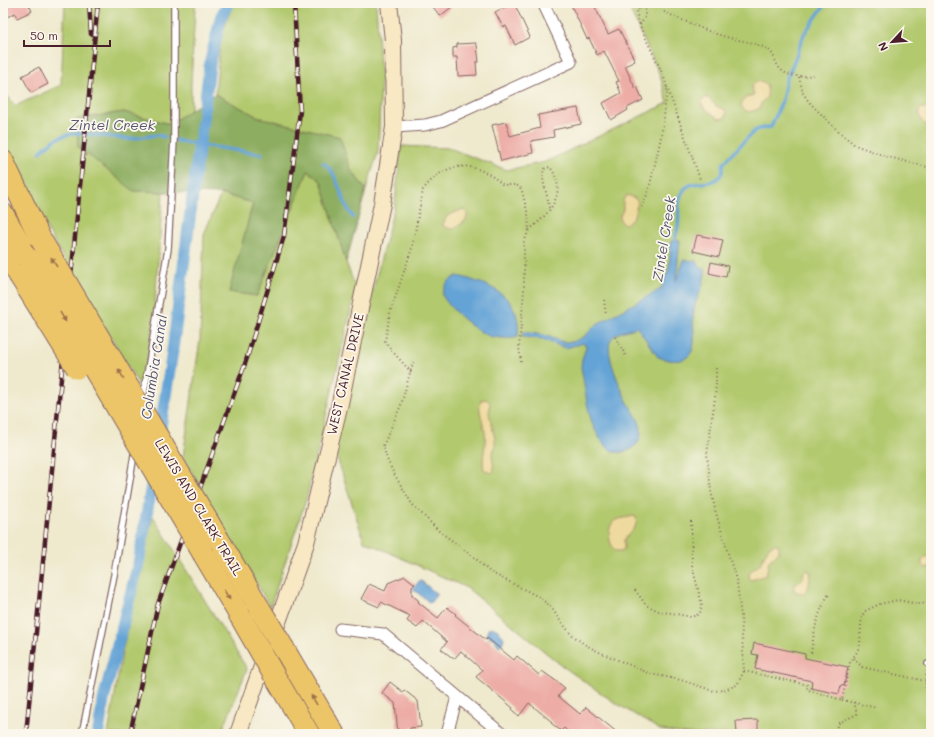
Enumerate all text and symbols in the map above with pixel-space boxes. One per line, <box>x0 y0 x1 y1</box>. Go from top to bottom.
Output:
scale bar <box>24 22 110 48</box>
north arrow <box>872 22 912 62</box>
text: 50 m <box>30 27 58 43</box>
text: N <box>874 40 891 54</box>
water label: Zintel Creek <box>69 115 156 134</box>
water label: Zintel Creek <box>647 194 680 283</box>
one-way arrow <box>51 256 58 268</box>
one-way arrow <box>59 311 66 323</box>
street label: WEST CANAL DRIVE <box>322 311 367 436</box>
water label: Columbia Canal <box>136 313 171 421</box>
one-way arrow <box>117 368 124 380</box>
street label: LEWIS AND CLARK TRAIL <box>152 435 247 579</box>
one-way arrow <box>224 589 231 601</box>
one-way arrow <box>310 695 318 705</box>

